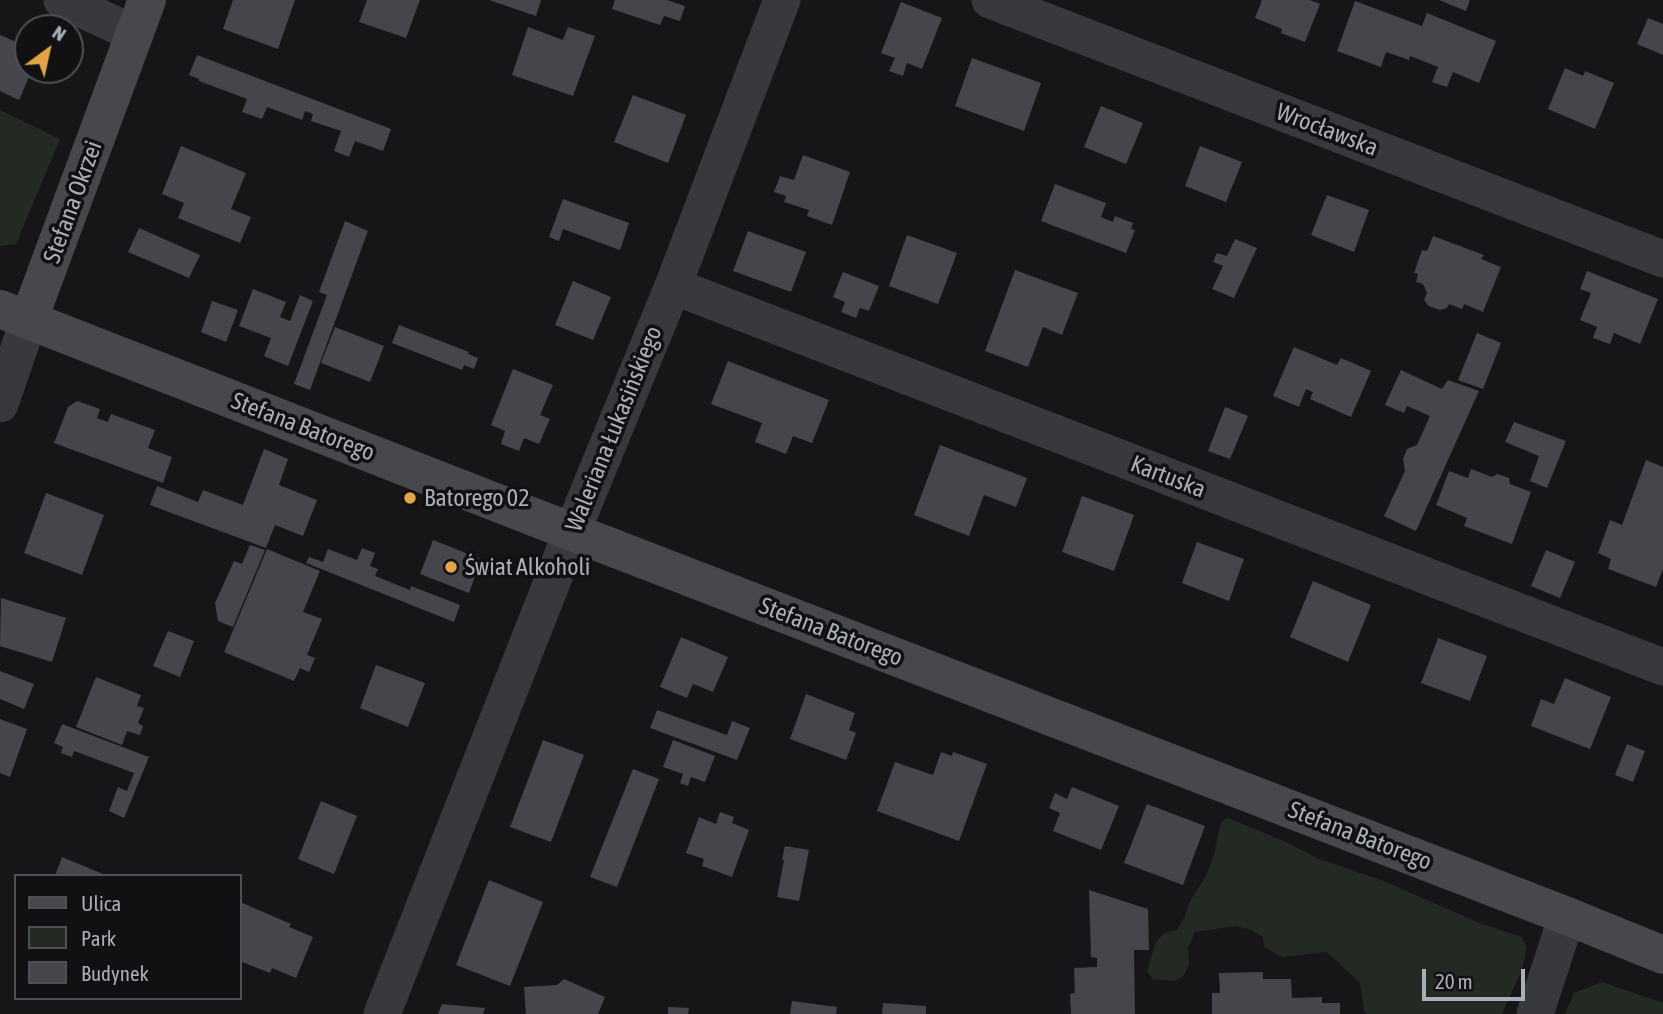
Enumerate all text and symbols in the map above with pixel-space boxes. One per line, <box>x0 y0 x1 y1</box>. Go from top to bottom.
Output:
north arrow <box>14 14 84 84</box>
text: N <box>49 21 70 45</box>
street label: Wrocławska <box>1272 97 1382 163</box>
street label: Stefana Okrzei <box>38 137 108 267</box>
street label: Waleriana Łukasińskiego <box>560 322 668 536</box>
street label: Stefana Batorego <box>227 386 379 468</box>
street label: Kartuska <box>1126 450 1210 504</box>
place label: Batorego 02 <box>424 484 529 512</box>
marker: Batorego 02 <box>402 490 418 506</box>
place label: Świat Alkoholi <box>465 553 590 581</box>
marker: Świat Alkoholi <box>443 559 459 575</box>
street label: Stefana Batorego <box>755 591 907 673</box>
street label: Stefana Batorego <box>1284 795 1436 877</box>
legend <box>14 874 242 1000</box>
text: Ulica <box>81 891 121 915</box>
text: Park <box>81 926 116 950</box>
scale bar <box>1425 954 1528 998</box>
text: Budynek <box>81 961 149 985</box>
text: 20 m <box>1435 969 1473 993</box>

